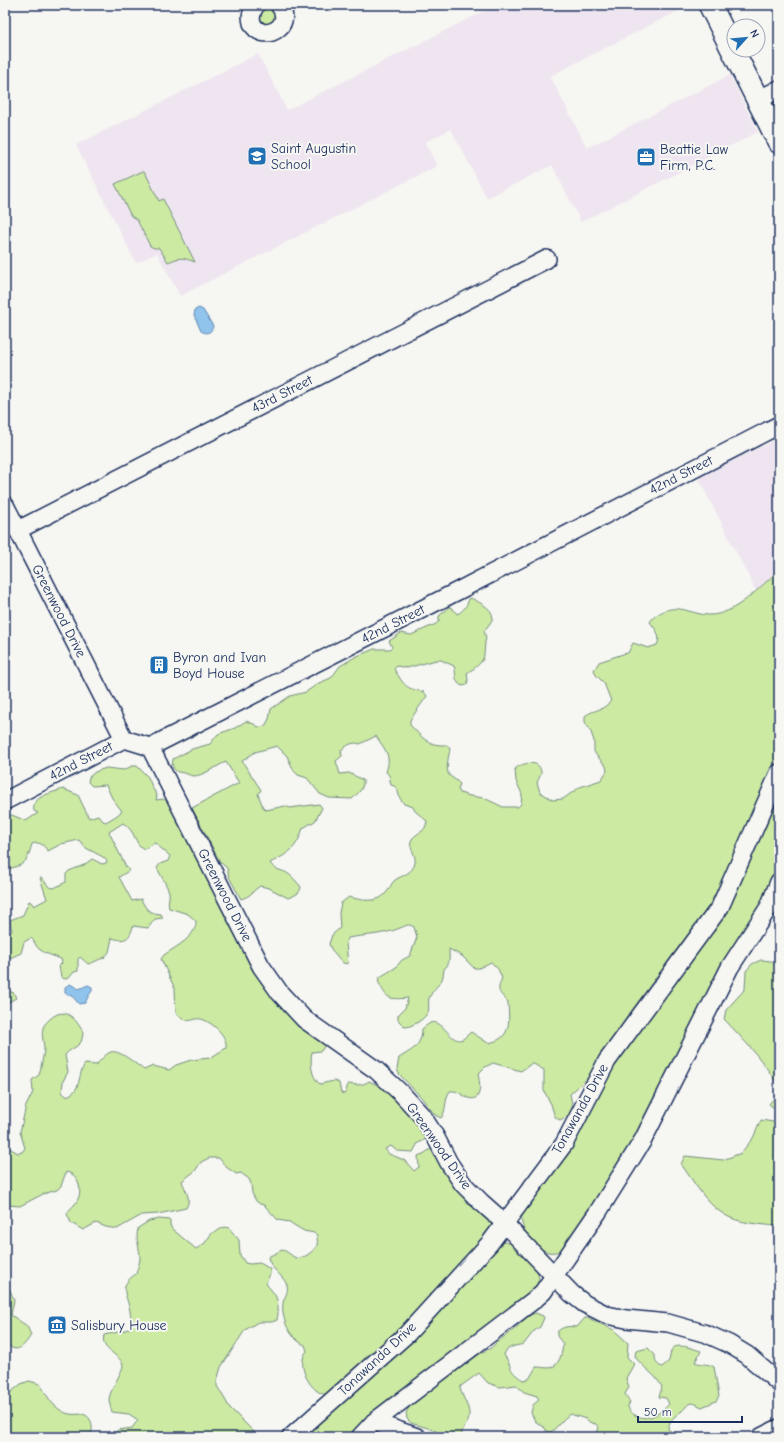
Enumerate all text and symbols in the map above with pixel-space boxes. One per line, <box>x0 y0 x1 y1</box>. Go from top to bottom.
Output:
north arrow <box>726 18 766 58</box>
text: N <box>747 28 762 40</box>
place label: Saint Augustin School <box>271 140 356 173</box>
place label: Beattie Law Firm, P.C. <box>660 141 729 174</box>
school or university icon: Saint Augustin School <box>246 145 268 167</box>
office icon: Beattie Law Firm, P.C. <box>635 146 657 168</box>
street label: 43rd Street <box>249 371 316 417</box>
street label: 42nd Street <box>646 451 716 498</box>
street label: Greenwood Drive <box>28 562 90 660</box>
street label: 42nd Street <box>358 600 428 647</box>
place label: Byron and Ivan Boyd House <box>173 649 266 682</box>
building icon: Byron and Ivan Boyd House <box>148 654 170 676</box>
street label: 42nd Street <box>46 737 116 784</box>
street label: Greenwood Drive <box>194 846 256 944</box>
street label: Tonawanda Drive <box>548 1061 612 1157</box>
street label: Greenwood Drive <box>403 1099 475 1193</box>
museum icon: Salisbury House <box>46 1314 68 1336</box>
place label: Salisbury House <box>71 1317 167 1334</box>
street label: Tonawanda Drive <box>334 1318 420 1400</box>
scale bar <box>638 1398 742 1424</box>
text: 50 m <box>644 1405 672 1419</box>

